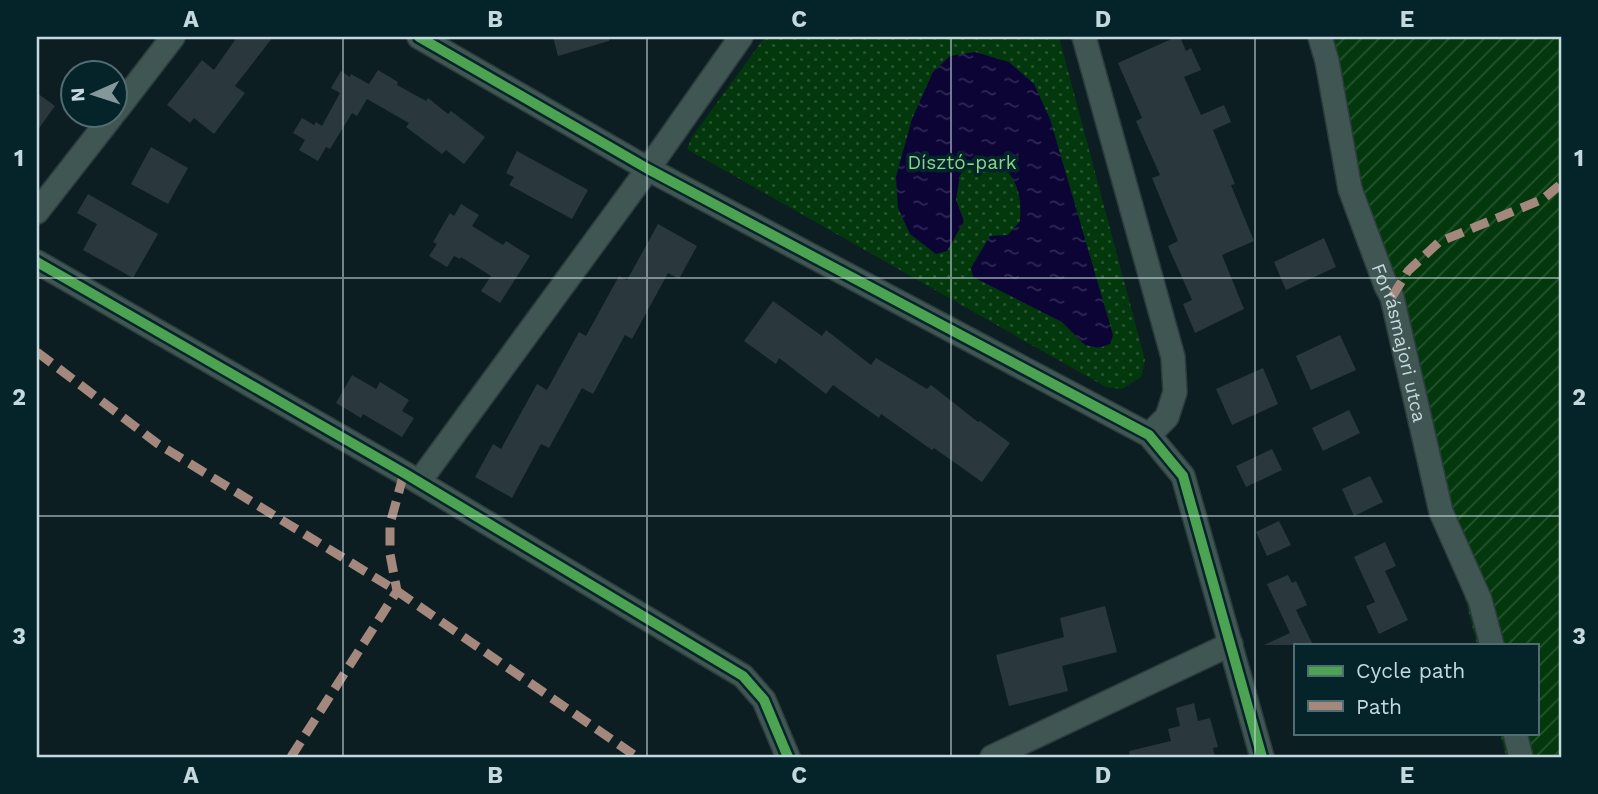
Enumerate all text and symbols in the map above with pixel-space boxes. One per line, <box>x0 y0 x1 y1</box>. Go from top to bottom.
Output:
text: A <box>183 6 199 33</box>
text: B <box>487 6 503 33</box>
text: C <box>791 6 807 33</box>
text: D <box>1095 6 1111 33</box>
text: E <box>1400 6 1414 33</box>
north arrow <box>60 60 130 130</box>
text: N <box>66 87 89 103</box>
text: 1 <box>14 145 24 172</box>
text: 1 <box>1574 145 1584 172</box>
park label: Dísztó-park <box>907 151 1017 174</box>
street label: Forrásmajori utca <box>1367 260 1432 424</box>
text: 2 <box>12 384 26 411</box>
text: 2 <box>1572 384 1586 411</box>
text: 3 <box>12 623 26 650</box>
text: 3 <box>1572 623 1586 650</box>
legend <box>1294 644 1538 734</box>
text: Cycle path <box>1356 658 1465 683</box>
text: Path <box>1356 694 1402 719</box>
text: A <box>183 762 199 789</box>
text: B <box>487 762 503 789</box>
text: C <box>791 762 807 789</box>
text: D <box>1095 762 1111 789</box>
text: E <box>1400 762 1414 789</box>

